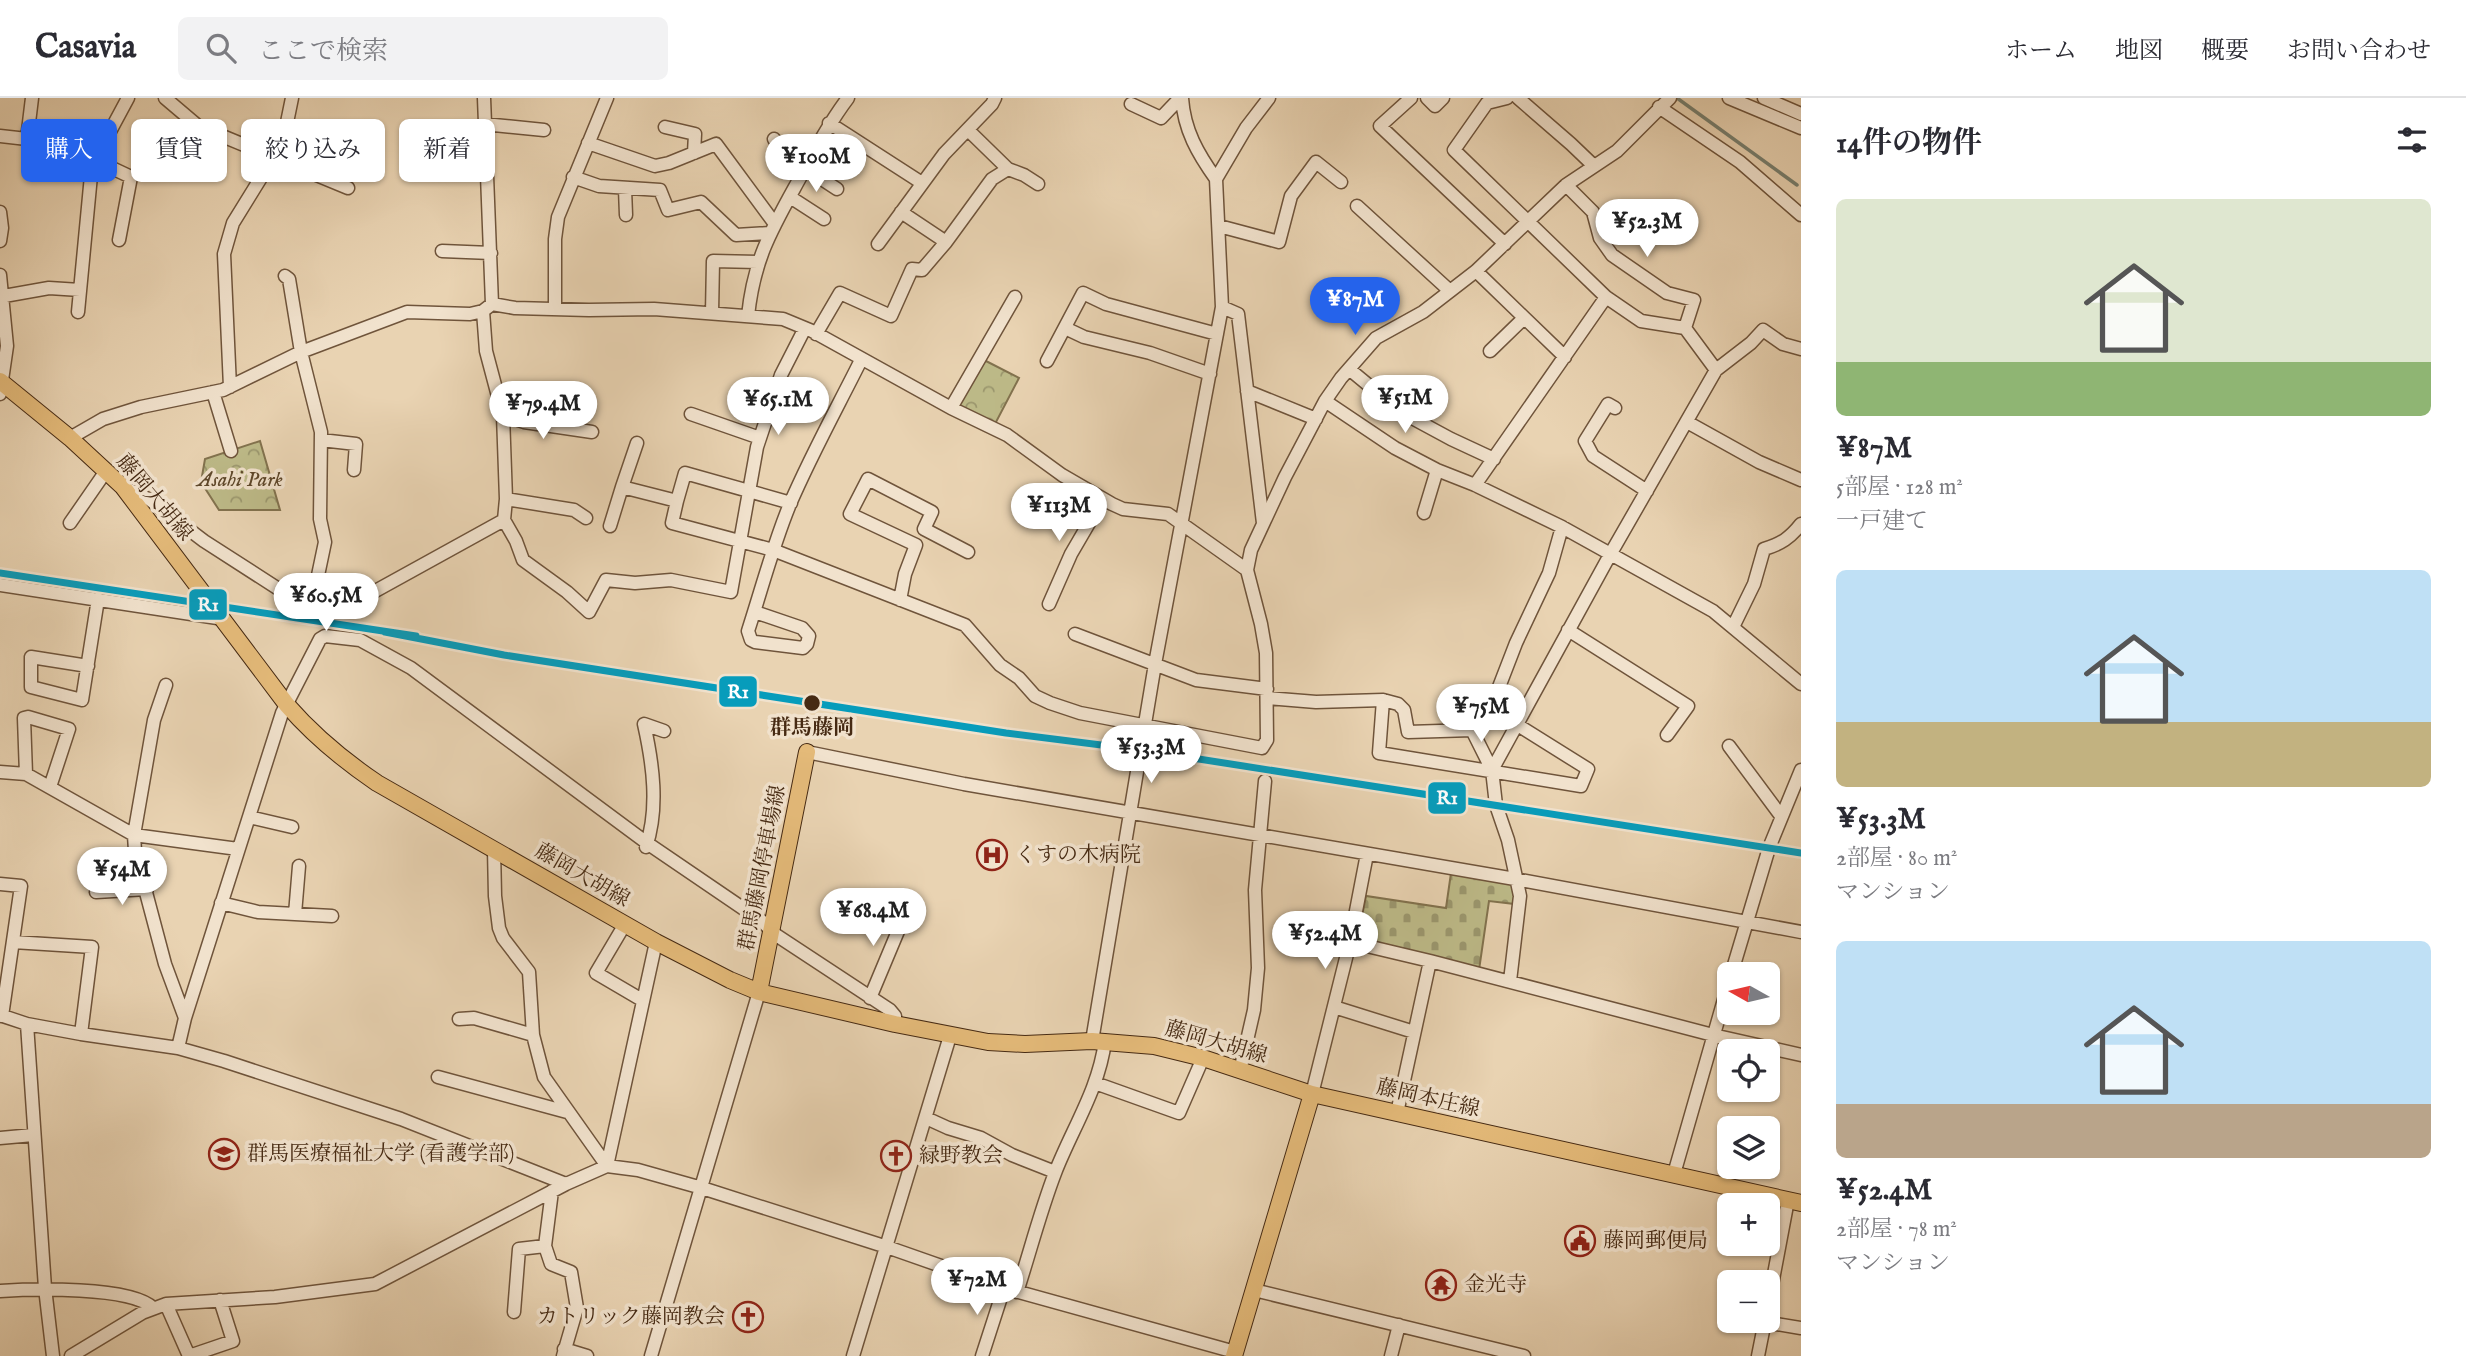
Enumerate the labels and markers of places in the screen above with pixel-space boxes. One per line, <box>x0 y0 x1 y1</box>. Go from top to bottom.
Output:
pin: ¥100M <box>767 134 865 194</box>
pin: ¥52.3M <box>1590 200 1704 259</box>
pin: ¥87M <box>1314 278 1396 337</box>
pin: ¥51M <box>1364 376 1446 435</box>
pin: ¥65.1M <box>721 378 835 437</box>
pin: ¥79.4M <box>486 382 600 441</box>
pin: ¥113M <box>1010 484 1108 543</box>
pin: ¥60.5M <box>269 574 383 633</box>
pin: ¥75M <box>1440 684 1522 744</box>
marker: 群馬藤岡 <box>802 693 822 713</box>
place label: 群馬藤岡 <box>770 715 854 742</box>
pin: ¥53.3M <box>1094 726 1208 785</box>
hospital icon: くすの木病院 <box>975 838 1009 872</box>
place label: くすの木病院 <box>1015 842 1141 869</box>
pin: ¥54M <box>81 848 163 907</box>
pin: ¥68.4M <box>816 888 930 948</box>
pin: ¥52.4M <box>1268 912 1382 971</box>
school or university icon: 群馬医療福祉大学 (看護学部) <box>207 1137 241 1171</box>
church icon: 緑野教会 <box>879 1139 913 1173</box>
place label: 群馬医療福祉大学 (看護学部) <box>247 1141 514 1168</box>
place label: 緑野教会 <box>919 1143 1003 1170</box>
public building icon: 藤岡郵便局 <box>1563 1224 1597 1258</box>
place label: 藤岡郵便局 <box>1603 1228 1708 1255</box>
pin: ¥72M <box>936 1258 1018 1317</box>
temple icon: 金光寺 <box>1424 1268 1458 1302</box>
place label: 金光寺 <box>1464 1272 1527 1299</box>
church icon: カトリック藤岡教会 <box>731 1300 765 1334</box>
place label: カトリック藤岡教会 <box>537 1304 725 1331</box>

